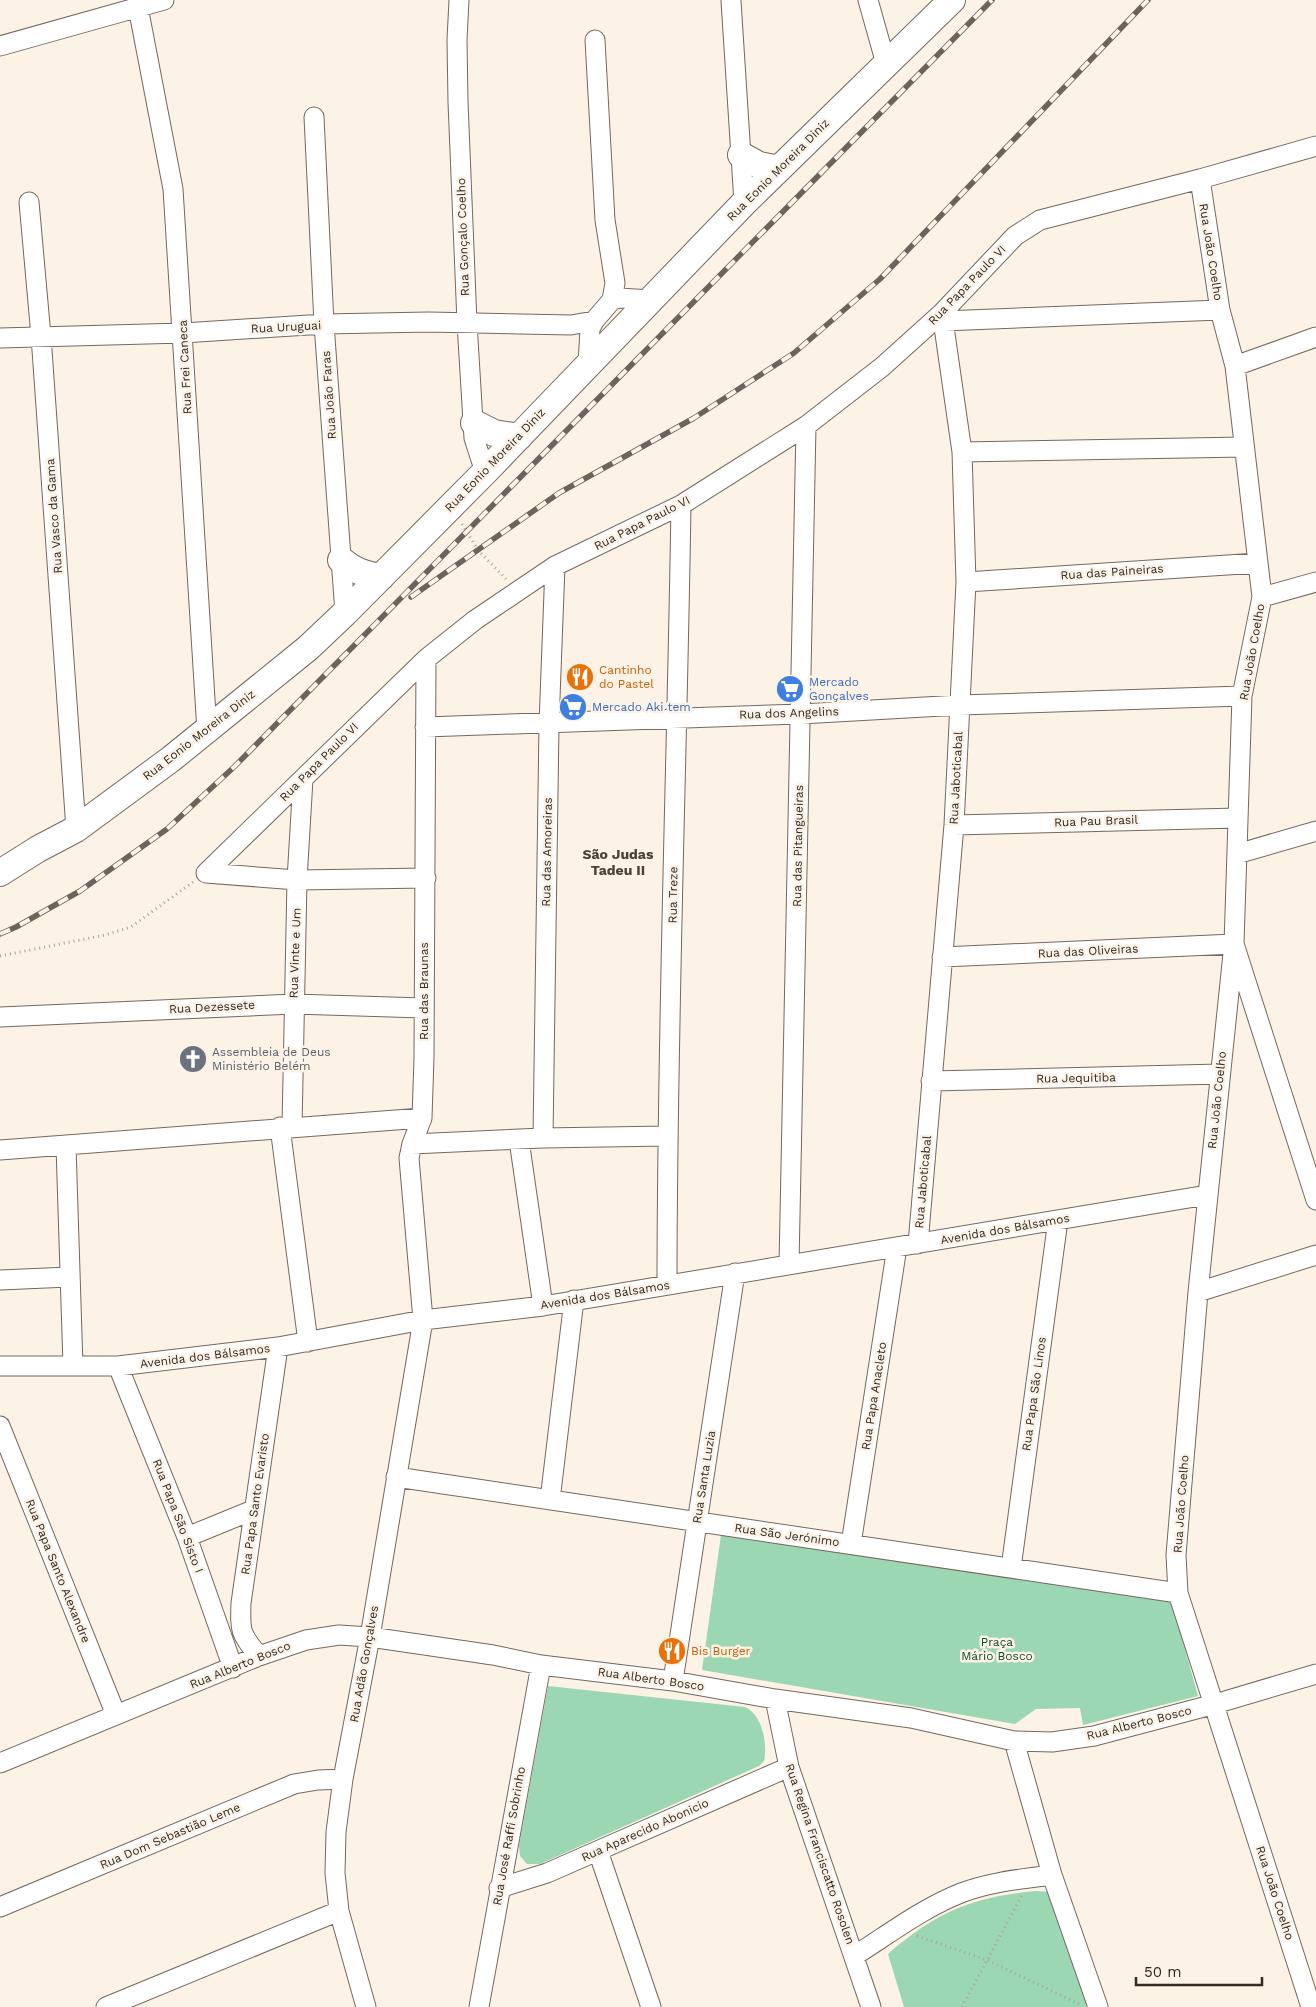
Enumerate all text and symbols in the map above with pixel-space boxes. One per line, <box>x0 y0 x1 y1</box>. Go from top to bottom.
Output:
street label: Rua Eonio Moreira Diniz <box>724 116 832 224</box>
street label: Rua Gonçalo Coelho <box>454 178 472 296</box>
street label: Rua João Coelho <box>1196 202 1226 302</box>
street label: Rua Papa Paulo VI <box>925 242 1009 328</box>
street label: Rua Uruguai <box>250 318 322 336</box>
street label: Rua Frei Caneca <box>176 319 194 415</box>
street label: Rua João Faras <box>319 350 339 440</box>
street label: Rua Eonio Moreira Diniz <box>442 405 548 515</box>
street label: Rua Vasco da Gama <box>43 458 65 574</box>
street label: Rua Papa Paulo VI <box>592 493 692 553</box>
street label: Rua das Paineiras <box>1060 561 1164 583</box>
street label: Rua João Coelho <box>1237 602 1267 702</box>
restaurant icon: Cantinho do Pastel <box>565 662 595 692</box>
place label: Cantinho do Pastel <box>599 663 654 691</box>
supermarket icon: Mercado Gonçalves <box>775 674 805 704</box>
place label: Mercado Gonçalves <box>809 675 869 703</box>
street label: Rua Eonio Moreira Diniz <box>140 687 258 783</box>
supermarket icon: Mercado Aki tem <box>558 692 588 722</box>
place label: Mercado Aki tem <box>592 700 691 714</box>
street label: Rua dos Angelins <box>739 704 839 722</box>
street label: Rua Papa Paulo VI <box>277 720 361 804</box>
street label: Rua Jaboticabal <box>947 731 965 825</box>
street label: Rua das Pitangueiras <box>790 785 806 907</box>
street label: Rua das Amoreiras <box>539 797 555 907</box>
street label: Rua Pau Brasil <box>1054 813 1139 829</box>
district label: São Judas Tadeu II <box>583 846 654 878</box>
street label: Rua Treze <box>666 866 680 924</box>
street label: Rua Vinte e Um <box>286 907 304 999</box>
street label: Rua das Oliveiras <box>1037 941 1139 961</box>
street label: Rua das Braunas <box>417 942 431 1040</box>
street label: Rua Dezessete <box>169 998 255 1016</box>
church icon: Assembleia de Deus Ministério Belém <box>178 1044 208 1074</box>
place label: Assembleia de Deus Ministério Belém <box>212 1045 331 1073</box>
street label: Rua João Coelho <box>1205 1050 1229 1150</box>
street label: Rua Jequitiba <box>1036 1070 1116 1086</box>
street label: Rua Jaboticabal <box>912 1135 934 1229</box>
street label: Avenida dos Bálsamos <box>939 1211 1071 1247</box>
street label: Avenida dos Bálsamos <box>539 1278 671 1312</box>
street label: Rua Papa São Linos <box>1019 1336 1049 1452</box>
street label: Avenida dos Bálsamos <box>139 1341 271 1371</box>
street label: Rua Papa Anacleto <box>859 1341 889 1451</box>
street label: Rua Santa Luzia <box>690 1429 718 1525</box>
street label: Rua Papa Santo Evaristo <box>238 1432 272 1576</box>
street label: Rua João Coelho <box>1171 1455 1191 1553</box>
street label: Rua Papa São Sisto I <box>150 1457 206 1575</box>
street label: Rua Papa Santo Alexandre <box>23 1497 93 1645</box>
street label: Rua São Jerónimo <box>734 1521 840 1549</box>
street label: Rua Adão Gonçalves <box>347 1604 381 1724</box>
park label: Praça Mário Bosco <box>961 1635 1033 1663</box>
restaurant icon: Bis Burger <box>657 1636 687 1666</box>
street label: Rua Alberto Bosco <box>188 1638 292 1692</box>
place label: Bis Burger <box>691 1644 751 1658</box>
street label: Rua Alberto Bosco <box>597 1665 705 1693</box>
street label: Rua Alberto Bosco <box>1085 1703 1193 1743</box>
street label: Rua Regina Franciscatto Rosolen <box>782 1762 858 1946</box>
street label: Rua José Raffi Sobrinho <box>490 1765 528 1907</box>
street label: Rua Aparecido Abonicio <box>579 1796 711 1864</box>
street label: Rua Dom Sebastião Leme <box>98 1800 242 1872</box>
street label: Rua João Coelho <box>1253 1844 1297 1942</box>
scale bar <box>1136 1954 1262 1986</box>
text: 50 m <box>1144 1963 1181 1981</box>

